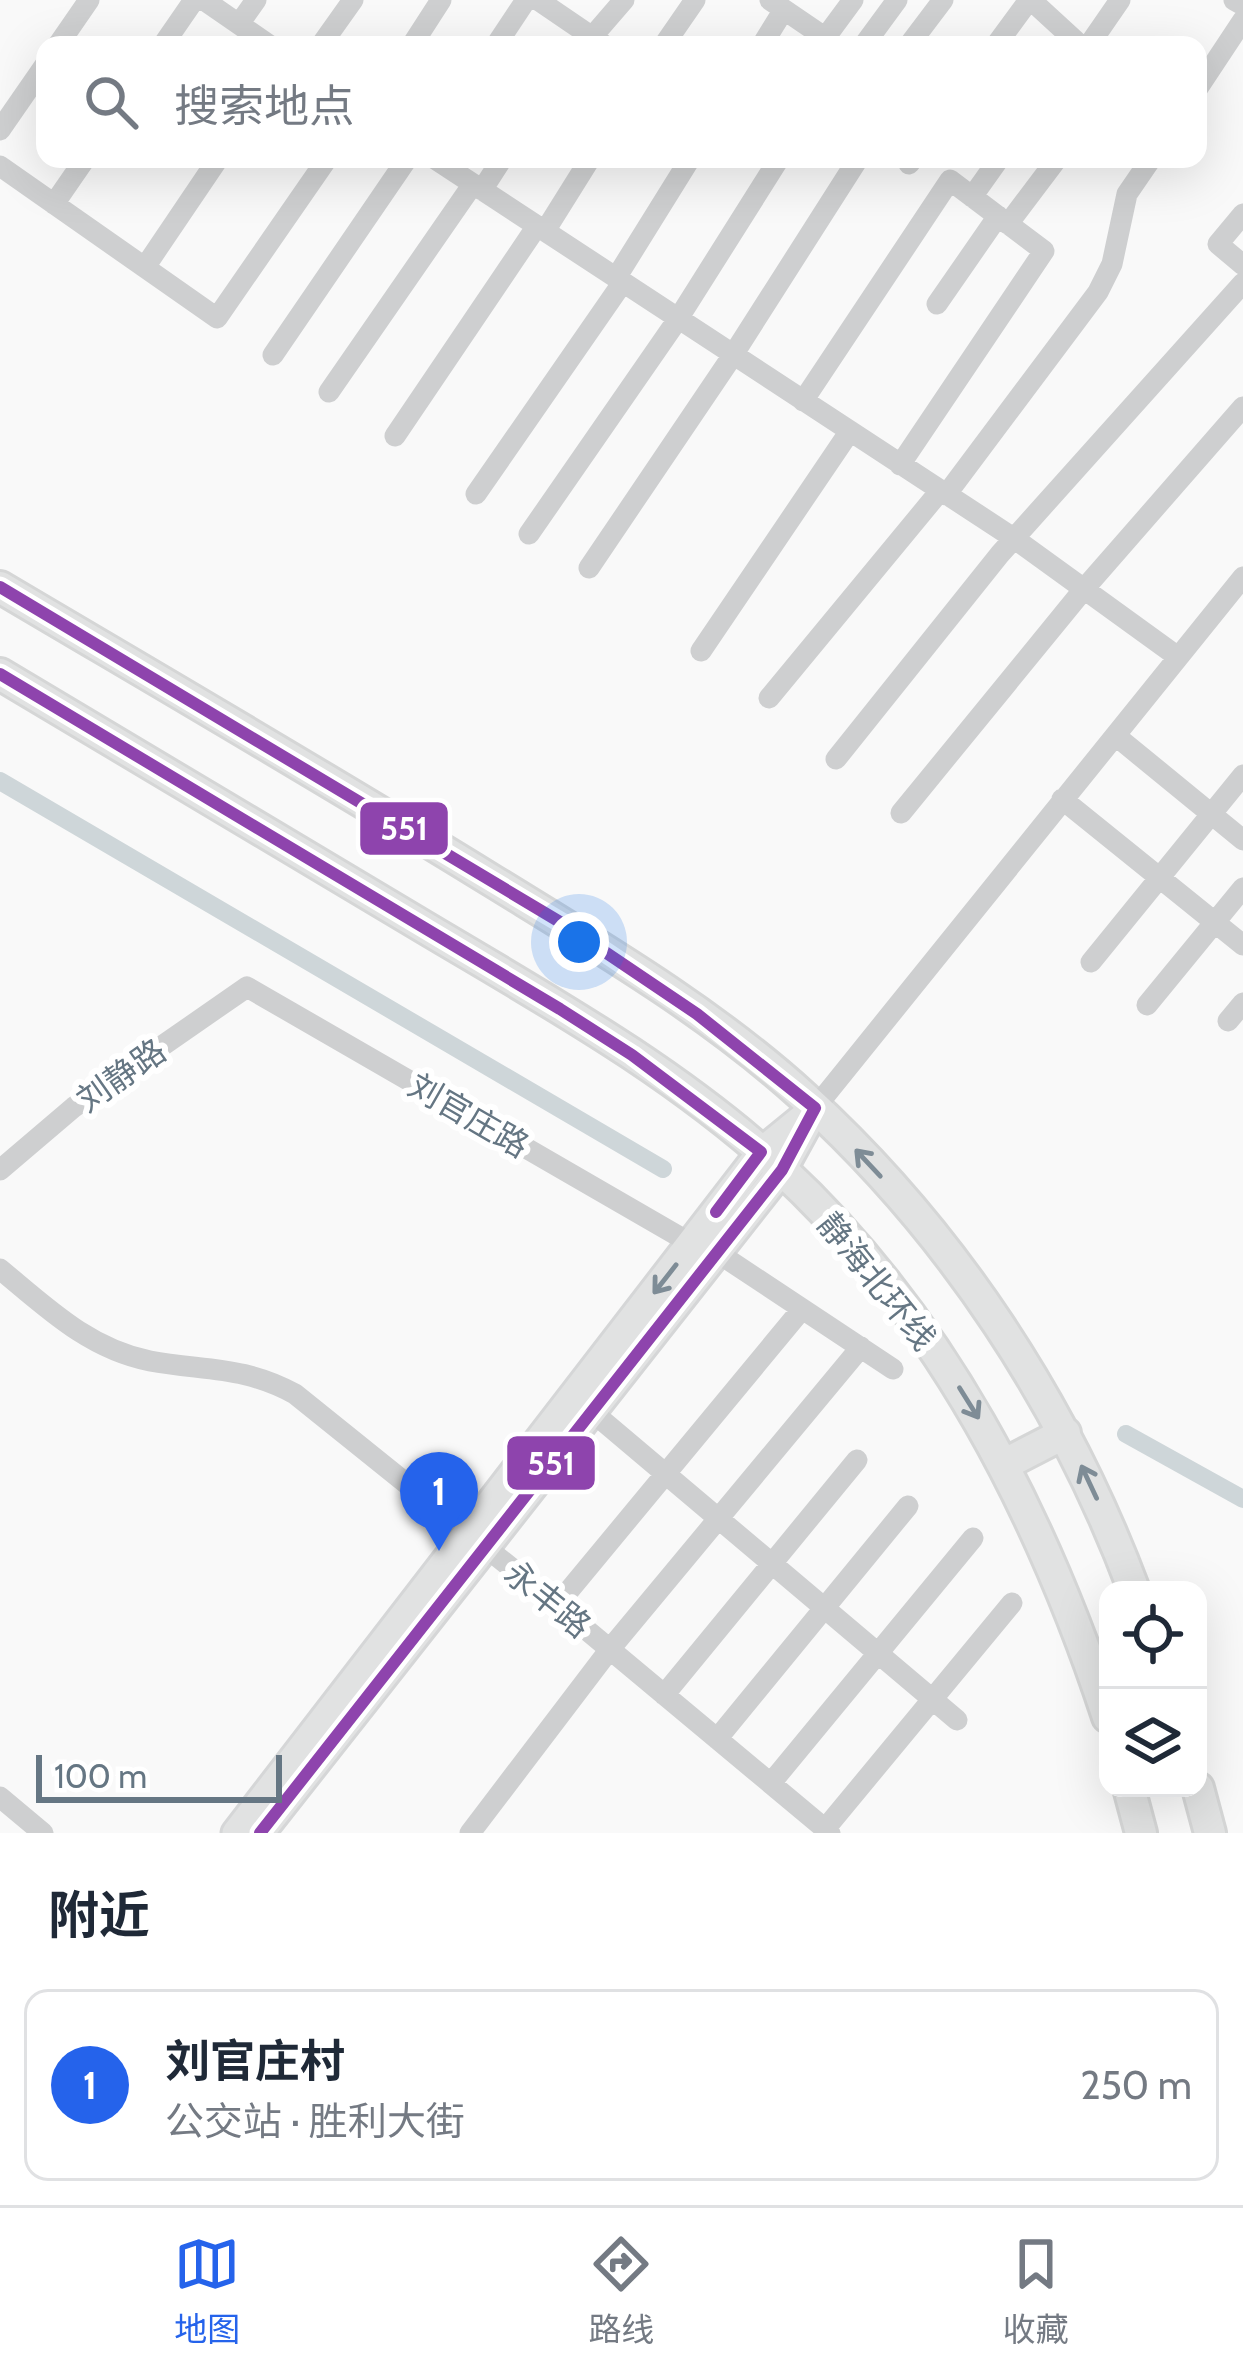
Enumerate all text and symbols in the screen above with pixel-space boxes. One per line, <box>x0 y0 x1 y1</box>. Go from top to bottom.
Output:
search box <box>36 36 1207 168</box>
icon: search <box>78 69 144 135</box>
text: 搜索地点 <box>174 79 354 133</box>
line badge: 551 <box>358 800 450 857</box>
text: 551 <box>380 808 428 848</box>
your location <box>549 912 609 972</box>
street label: 刘静路 <box>69 1030 173 1120</box>
street label: 刘官庄路 <box>402 1065 536 1165</box>
one-way arrow <box>854 1149 882 1178</box>
street label: 静海北环线 <box>810 1204 944 1358</box>
one-way arrow <box>653 1262 678 1295</box>
one-way arrow <box>956 1386 981 1420</box>
line badge: 551 <box>505 1434 597 1492</box>
text: 551 <box>527 1443 575 1483</box>
pin: 1 <box>400 1452 478 1551</box>
one-way arrow <box>1077 1465 1099 1501</box>
street label: 永丰路 <box>497 1552 599 1646</box>
map controls <box>1099 1581 1207 1797</box>
button: locate <box>1099 1581 1207 1689</box>
button: layers <box>1099 1689 1207 1797</box>
scale bar <box>36 1749 282 1802</box>
text: 100 m <box>54 1756 147 1796</box>
text: 附近 <box>48 1884 150 1946</box>
text: 刘官庄村 <box>165 2034 345 2088</box>
text: 1 <box>83 2061 97 2109</box>
text: 250 m <box>1080 2061 1192 2109</box>
text: 公交站 · 胜利大街 <box>165 2097 465 2145</box>
tab: 地图 <box>174 2231 240 2351</box>
tab: 路线 <box>588 2231 654 2351</box>
tab: 收藏 <box>1003 2231 1069 2351</box>

